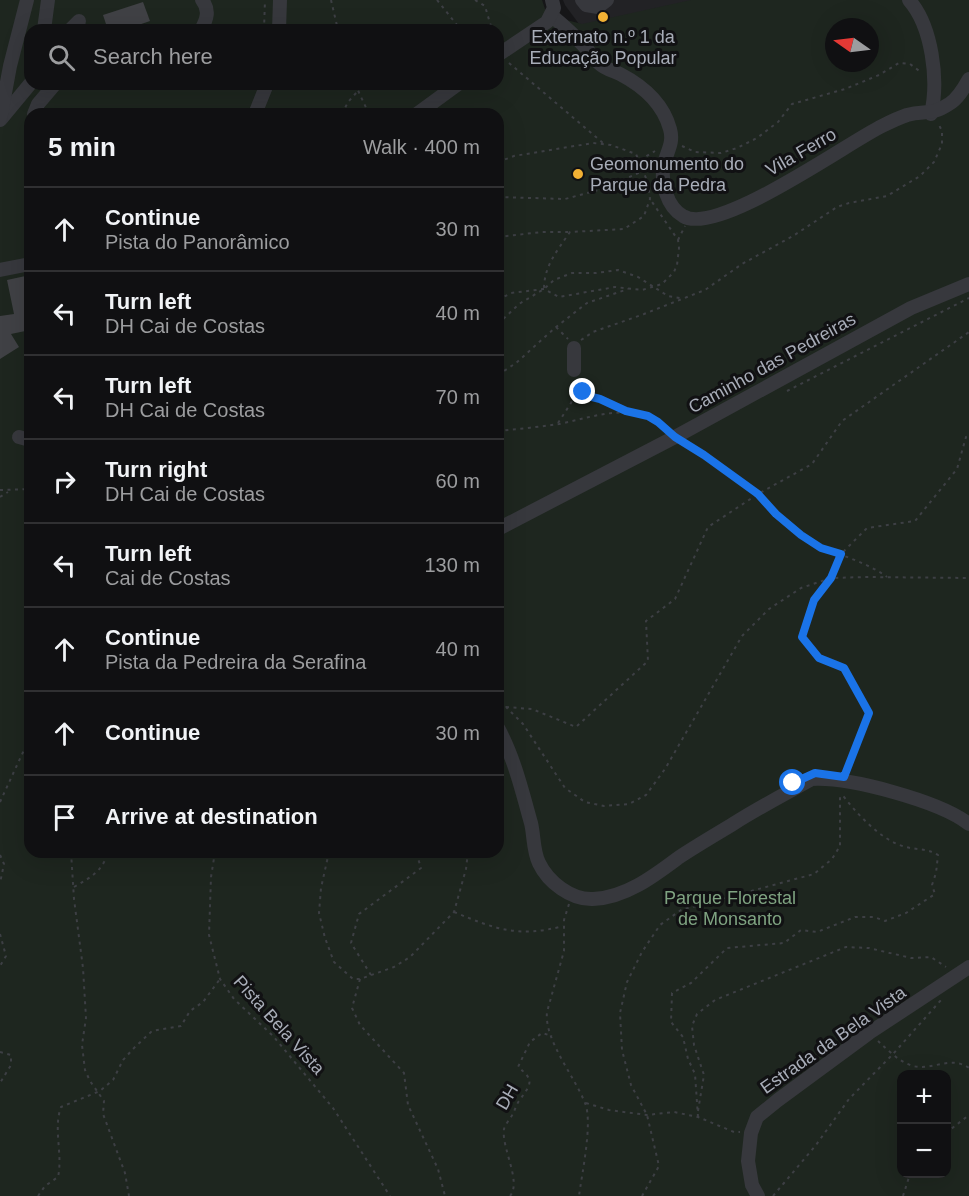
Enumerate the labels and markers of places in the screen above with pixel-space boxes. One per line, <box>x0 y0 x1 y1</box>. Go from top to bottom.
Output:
marker: Externato n.º 1 da Educação Popular <box>596 10 610 24</box>
place label: Externato n.º 1 da Educação Popular <box>529 27 677 68</box>
place label: Geomonumento do Parque da Pedra <box>590 154 744 195</box>
marker: Geomonumento do Parque da Pedra <box>571 167 585 181</box>

